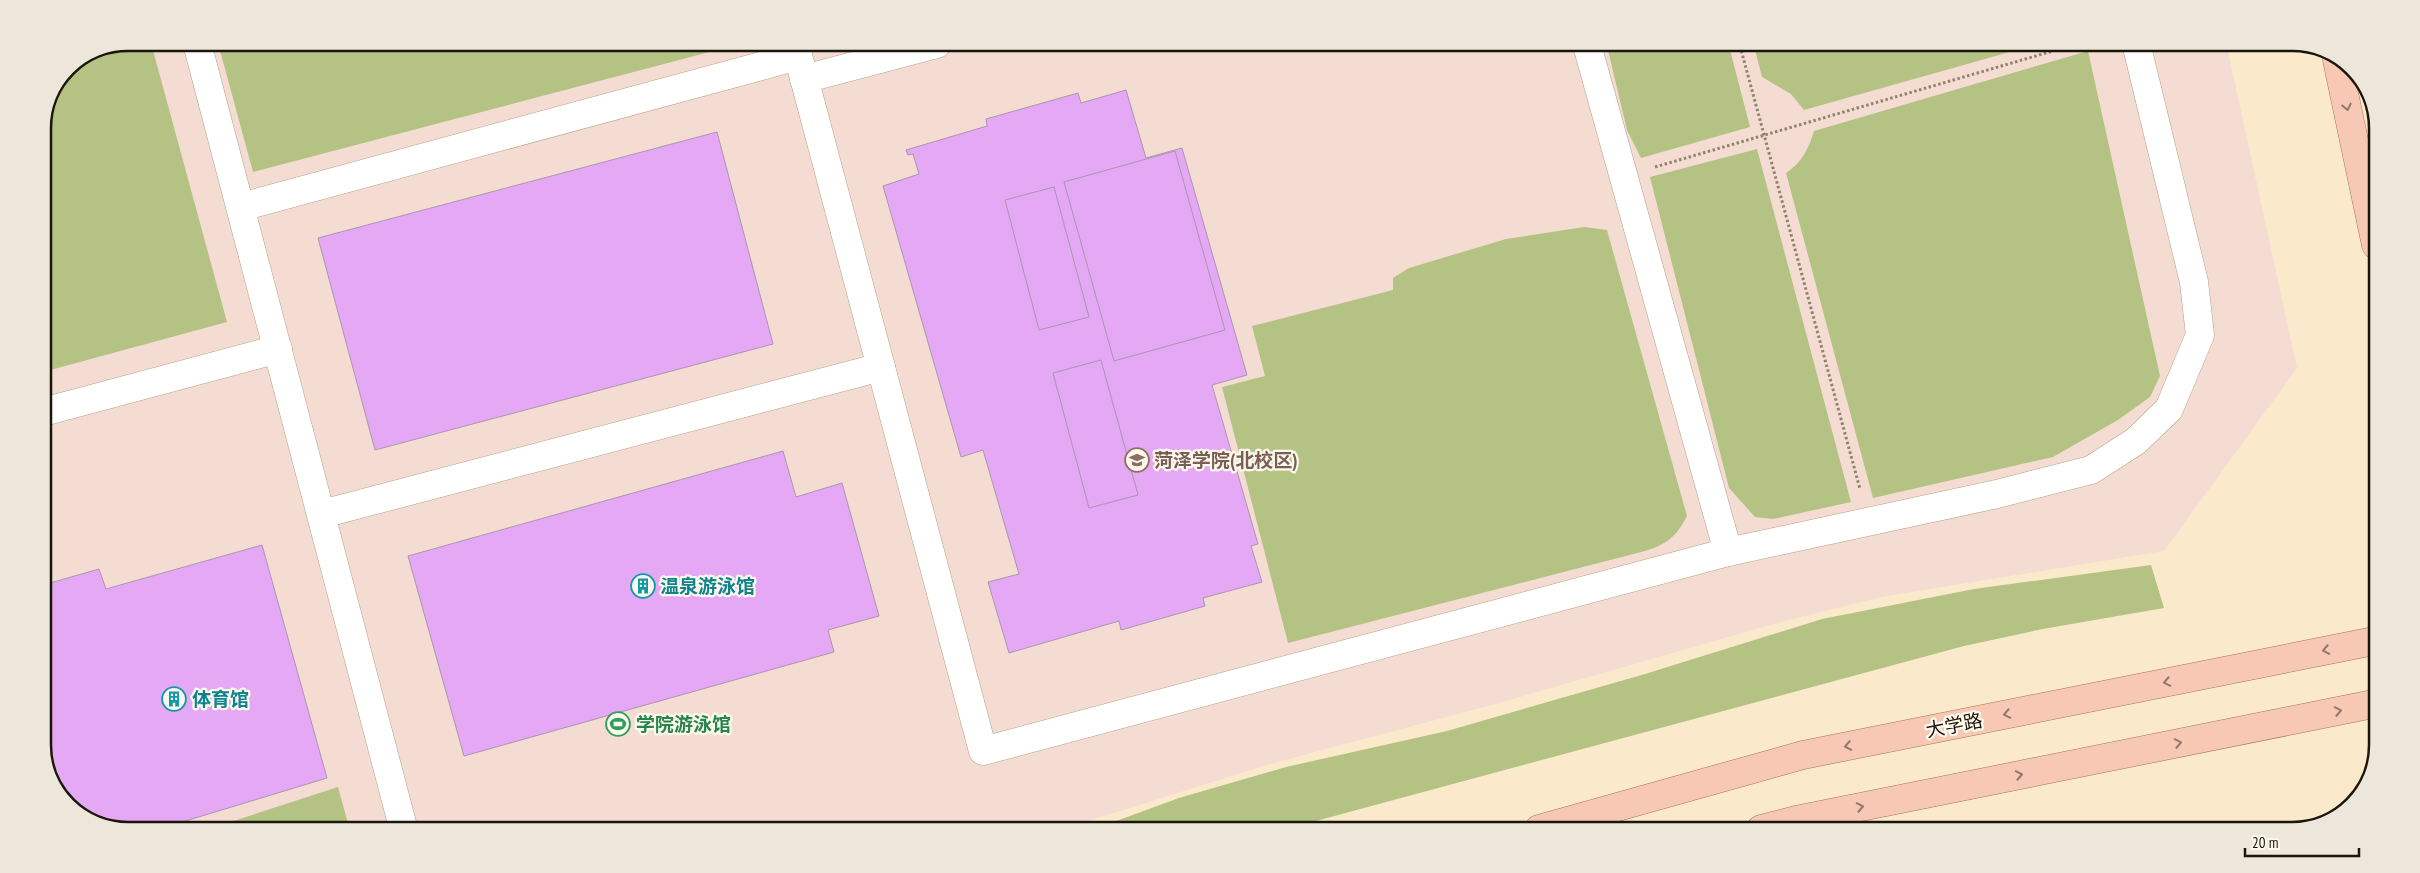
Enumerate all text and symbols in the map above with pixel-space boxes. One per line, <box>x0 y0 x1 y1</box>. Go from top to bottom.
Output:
one-way arrow <box>2341 103 2352 112</box>
school or university icon: 菏泽学院(北校区) <box>1124 447 1150 473</box>
place label: 菏泽学院(北校区) <box>1154 448 1298 472</box>
building icon: 温泉游泳馆 <box>630 573 656 599</box>
place label: 温泉游泳馆 <box>660 574 755 598</box>
one-way arrow <box>2322 645 2330 655</box>
one-way arrow <box>2162 676 2171 686</box>
building icon: 体育馆 <box>161 686 187 712</box>
place label: 体育馆 <box>192 687 249 711</box>
one-way arrow <box>2333 706 2342 717</box>
street label: 大学路 <box>1924 708 1984 742</box>
one-way arrow <box>2003 708 2012 719</box>
sports icon: 学院游泳馆 <box>605 711 631 737</box>
place label: 学院游泳馆 <box>636 712 731 736</box>
one-way arrow <box>2174 738 2183 748</box>
one-way arrow <box>1844 740 1853 751</box>
one-way arrow <box>2015 770 2023 780</box>
one-way arrow <box>1855 802 1864 813</box>
scale bar <box>2245 826 2359 858</box>
text: 20 m <box>2252 833 2278 852</box>

